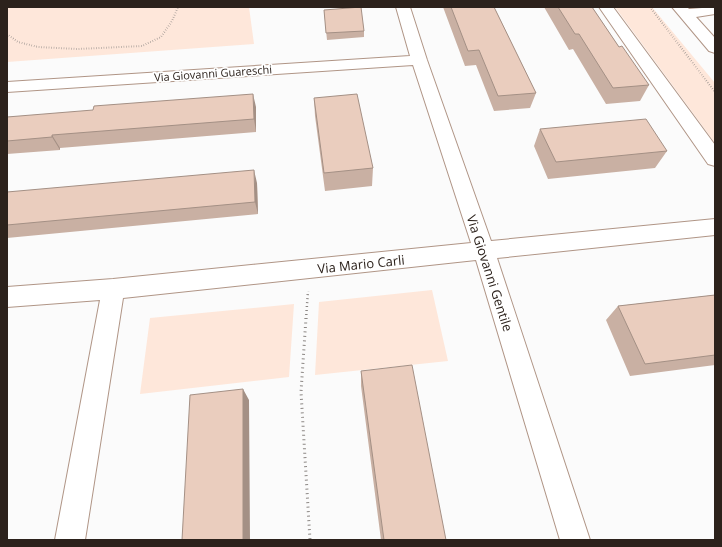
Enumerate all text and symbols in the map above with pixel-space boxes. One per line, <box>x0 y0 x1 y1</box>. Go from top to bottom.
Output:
street label: Via Giovanni Guareschi <box>154 61 272 85</box>
street label: Via Giovanni Gentile <box>463 212 517 334</box>
street label: Via Mario Carli <box>316 250 406 278</box>

